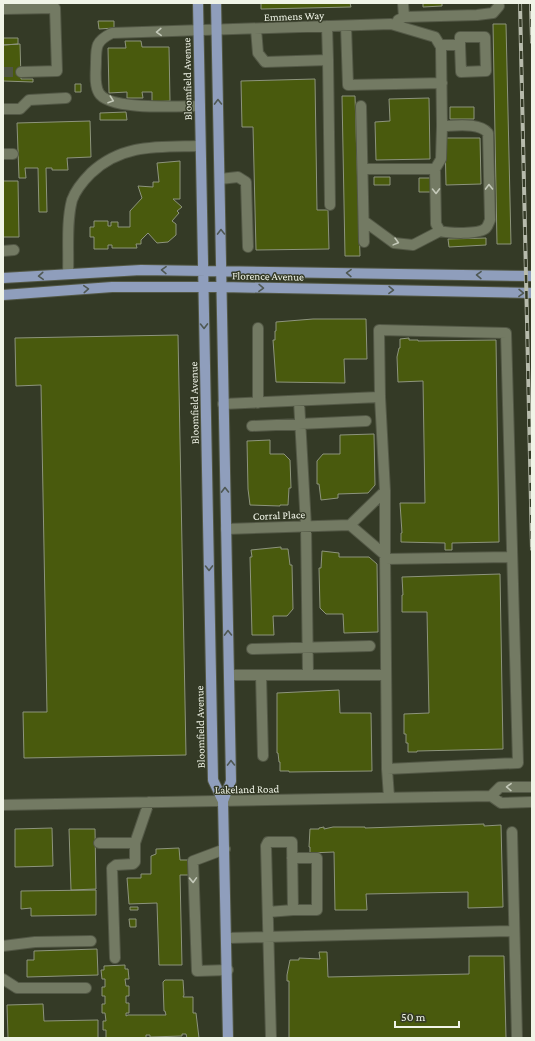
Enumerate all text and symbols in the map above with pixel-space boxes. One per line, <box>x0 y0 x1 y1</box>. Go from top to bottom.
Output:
street label: Emmens Way <box>264 9 325 24</box>
one-way arrow <box>156 27 162 36</box>
street label: Bloomfield Avenue <box>180 37 194 120</box>
one-way arrow <box>107 96 114 104</box>
one-way arrow <box>214 99 222 105</box>
one-way arrow <box>485 184 493 190</box>
one-way arrow <box>431 188 440 194</box>
one-way arrow <box>216 229 225 235</box>
one-way arrow <box>393 238 399 246</box>
one-way arrow <box>161 266 167 274</box>
street label: Florence Avenue <box>232 269 304 283</box>
one-way arrow <box>346 269 352 277</box>
one-way arrow <box>38 271 44 280</box>
one-way arrow <box>476 271 482 279</box>
one-way arrow <box>83 284 89 293</box>
one-way arrow <box>258 284 264 292</box>
one-way arrow <box>388 286 394 294</box>
one-way arrow <box>518 289 524 297</box>
one-way arrow <box>200 323 208 329</box>
street label: Bloomfield Avenue <box>187 361 201 444</box>
one-way arrow <box>221 487 230 493</box>
street label: Corral Place <box>253 508 306 522</box>
one-way arrow <box>205 565 213 571</box>
one-way arrow <box>224 630 232 636</box>
street label: Bloomfield Avenue <box>193 685 207 768</box>
one-way arrow <box>226 760 235 766</box>
street label: Lakeland Road <box>215 782 280 796</box>
one-way arrow <box>506 783 512 791</box>
one-way arrow <box>189 877 198 883</box>
scale bar <box>395 1003 459 1029</box>
text: 50 m <box>401 1010 426 1024</box>

